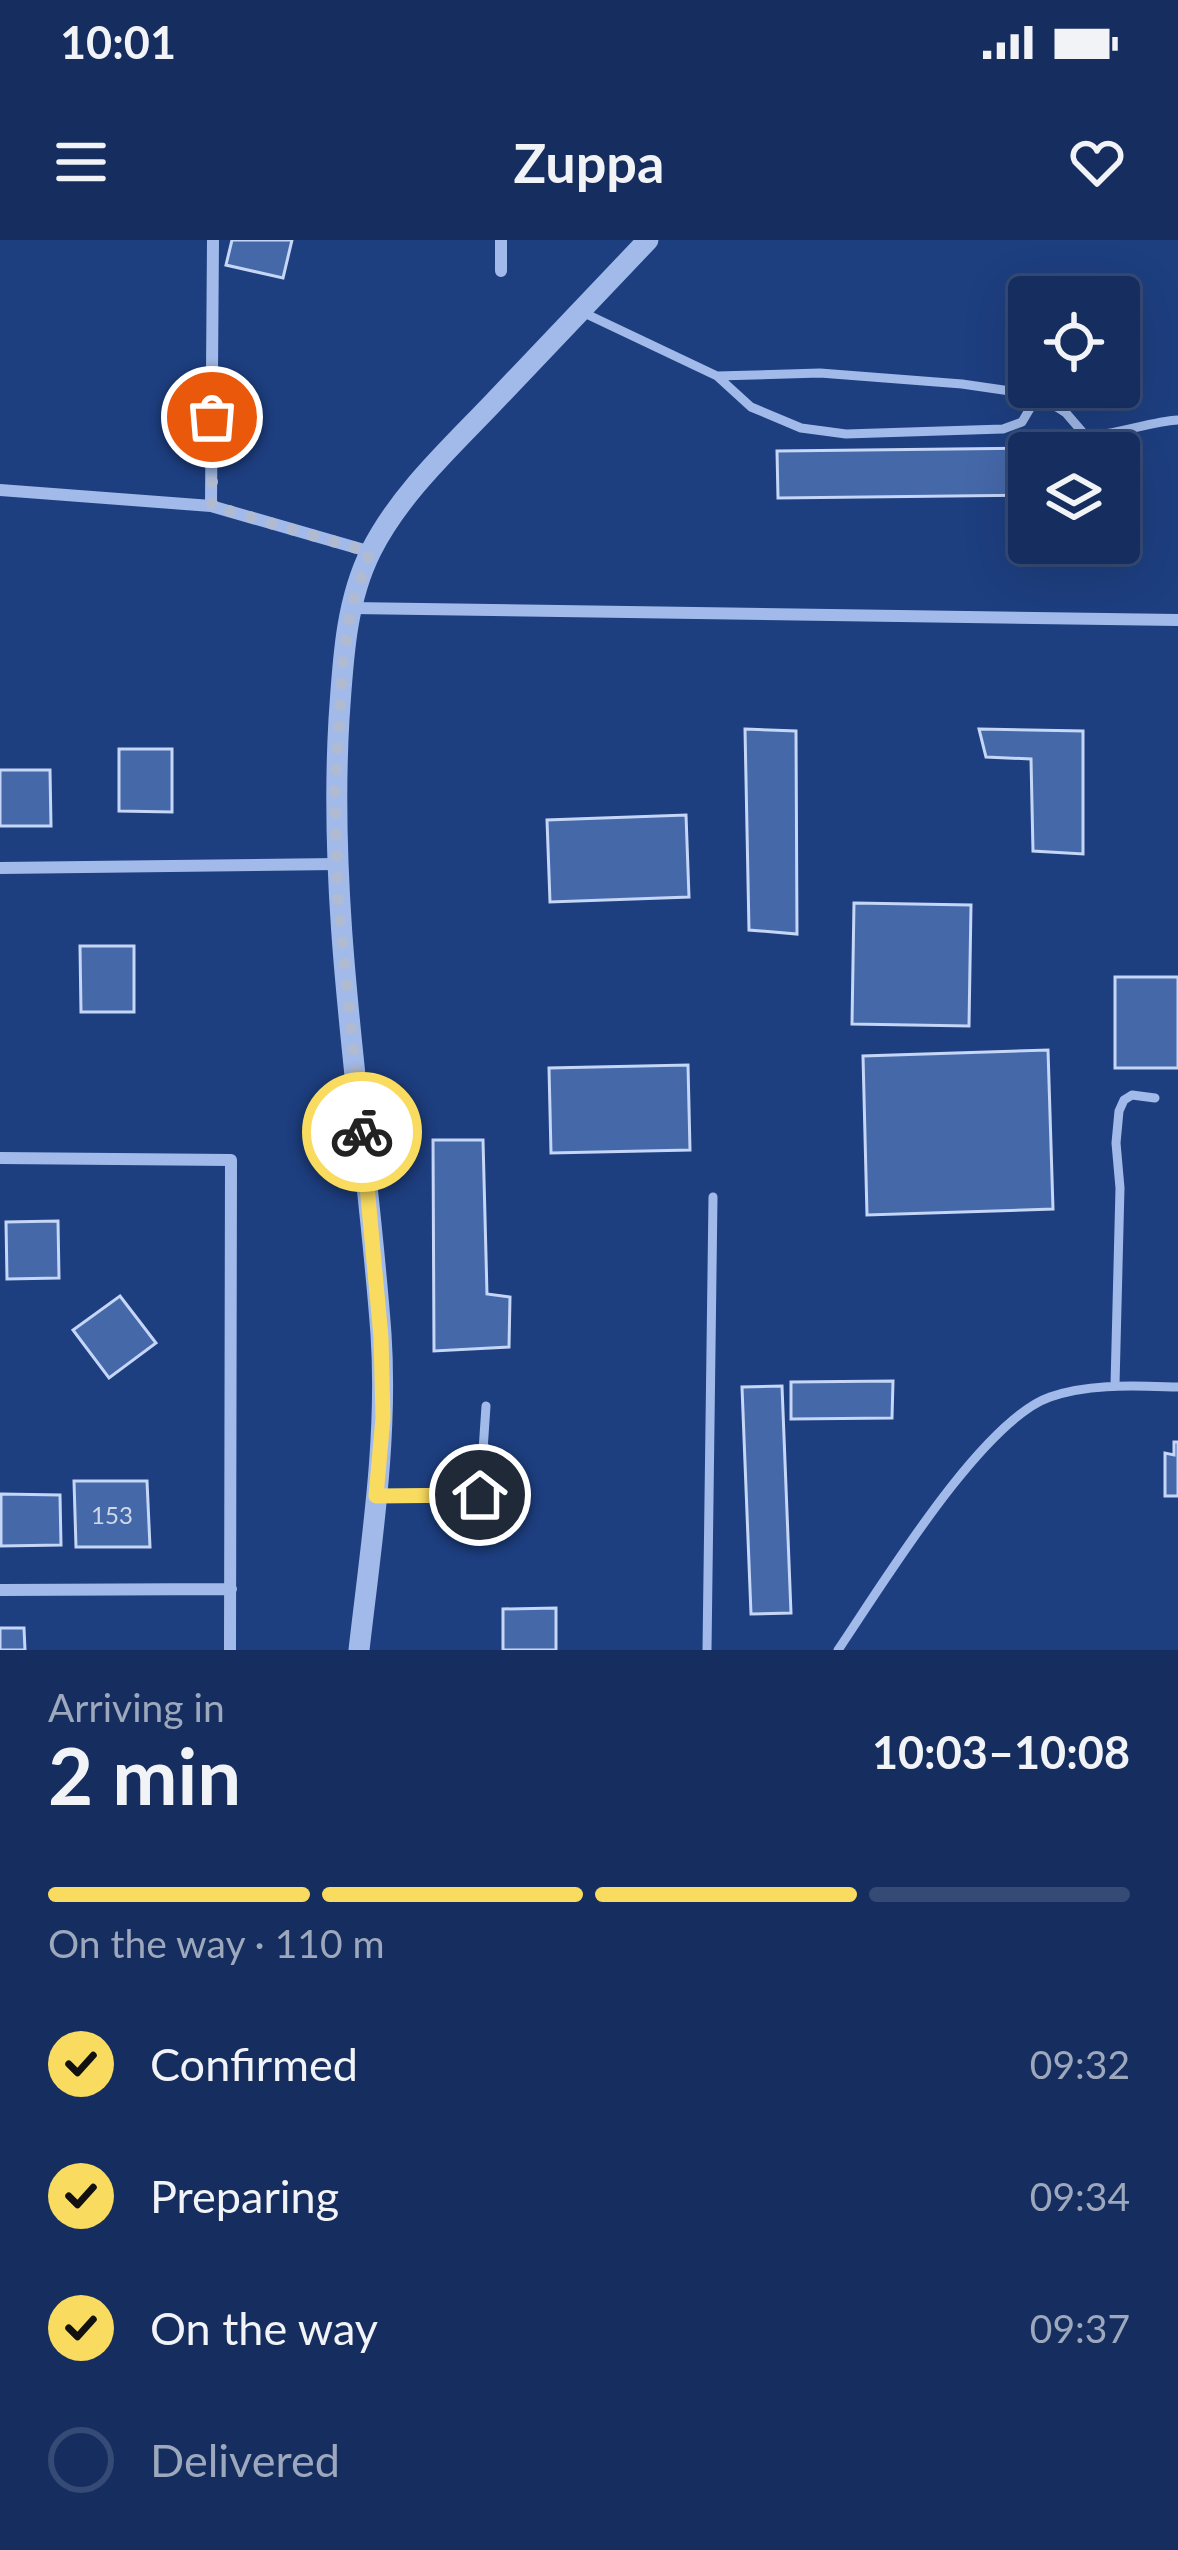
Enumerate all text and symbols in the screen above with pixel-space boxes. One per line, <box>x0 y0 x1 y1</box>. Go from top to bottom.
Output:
text: 10:01 <box>60 15 176 69</box>
icon: menu <box>48 129 114 195</box>
icon: heart <box>1064 129 1130 195</box>
text: Zuppa <box>514 130 664 195</box>
map controls <box>1008 276 1140 564</box>
button: locate <box>1008 276 1140 408</box>
pin <box>161 366 263 468</box>
icon: bag <box>179 384 245 450</box>
button: layers <box>1008 432 1140 564</box>
courier <box>302 1072 422 1192</box>
icon: bike <box>329 1099 395 1165</box>
pin <box>429 1444 531 1546</box>
icon: home <box>447 1462 513 1528</box>
house number: 153 <box>91 1500 133 1529</box>
text: Arriving in <box>48 1684 225 1730</box>
text: 10:03–10:08 <box>872 1725 1130 1779</box>
text: 2 min <box>48 1728 241 1822</box>
text: On the way · 110 m <box>48 1920 385 1966</box>
icon: check <box>48 2031 114 2097</box>
text: Confirmed <box>150 2037 358 2091</box>
text: 09:32 <box>1030 2041 1130 2087</box>
icon: check <box>48 2163 114 2229</box>
text: Preparing <box>150 2169 339 2223</box>
text: 09:34 <box>1030 2173 1130 2219</box>
icon: check <box>48 2295 114 2361</box>
text: On the way <box>150 2301 378 2355</box>
text: 09:37 <box>1030 2305 1130 2351</box>
text: Delivered <box>150 2433 340 2487</box>

